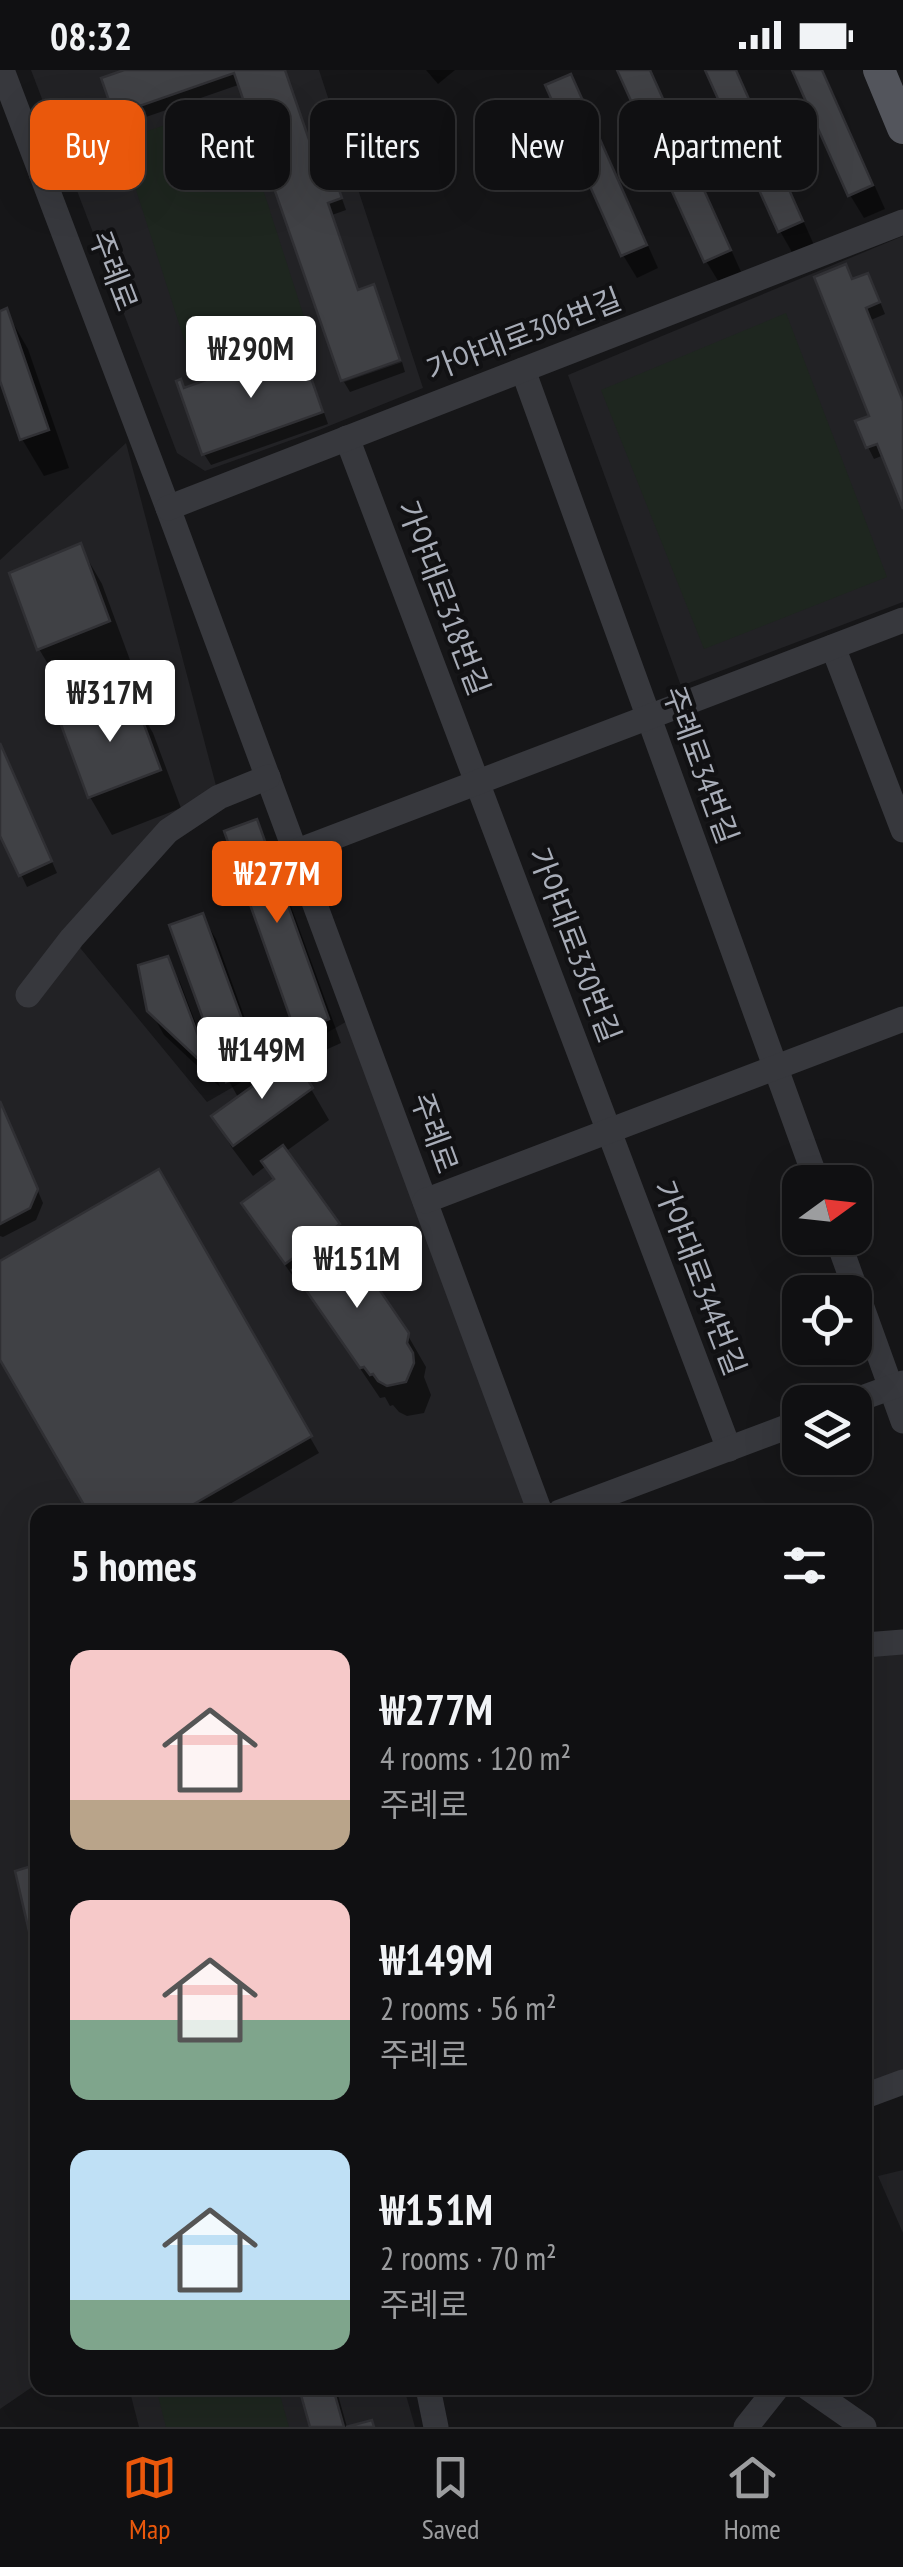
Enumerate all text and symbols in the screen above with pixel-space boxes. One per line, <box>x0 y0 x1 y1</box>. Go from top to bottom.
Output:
text: 08:32 <box>50 11 132 60</box>
chip: Buy <box>30 100 145 190</box>
chip: Rent <box>165 100 290 190</box>
chip: Filters <box>310 100 455 190</box>
chip: New <box>475 100 599 190</box>
chip: Apartment <box>619 100 817 190</box>
street label: 주례로 <box>81 225 147 316</box>
street label: 가야대로306번길 <box>420 278 627 389</box>
pin: ₩290M <box>181 316 321 401</box>
text: ₩290M <box>208 327 294 369</box>
street label: 가야대로318번길 <box>389 494 500 701</box>
pin: ₩317M <box>40 660 180 745</box>
text: ₩317M <box>67 671 153 713</box>
street label: 주례로34번길 <box>655 680 748 849</box>
pin: ₩277M <box>207 841 347 926</box>
street label: 가야대로330번길 <box>520 841 631 1048</box>
text: ₩277M <box>234 852 320 894</box>
pin: ₩149M <box>192 1017 332 1102</box>
text: ₩149M <box>219 1028 305 1070</box>
street label: 주례로 <box>403 1087 468 1178</box>
north arrow <box>782 1165 872 1255</box>
map controls <box>782 1165 872 1475</box>
street label: 가야대로344번길 <box>645 1174 756 1381</box>
pin: ₩151M <box>287 1226 427 1311</box>
text: ₩151M <box>314 1237 400 1279</box>
button: locate <box>782 1275 872 1365</box>
button: layers <box>782 1385 872 1475</box>
text: 5 homes <box>70 1538 197 1593</box>
icon: filters <box>777 1538 832 1593</box>
text: ₩277M <box>380 1682 493 1737</box>
icon: home <box>150 1690 270 1810</box>
text: 4 rooms · 120 m² <box>380 1737 571 1779</box>
text: 주례로 <box>380 1783 468 1825</box>
text: ₩149M <box>380 1932 493 1987</box>
icon: home <box>150 1940 270 2060</box>
text: 2 rooms · 56 m² <box>380 1987 557 2029</box>
text: 주례로 <box>380 2033 468 2075</box>
text: ₩151M <box>380 2182 493 2237</box>
icon: home <box>150 2190 270 2310</box>
text: 2 rooms · 70 m² <box>380 2237 557 2279</box>
text: 주례로 <box>380 2283 468 2325</box>
tab: Map <box>122 2450 177 2547</box>
tab: Saved <box>422 2450 479 2547</box>
tab: Home <box>724 2450 781 2547</box>

